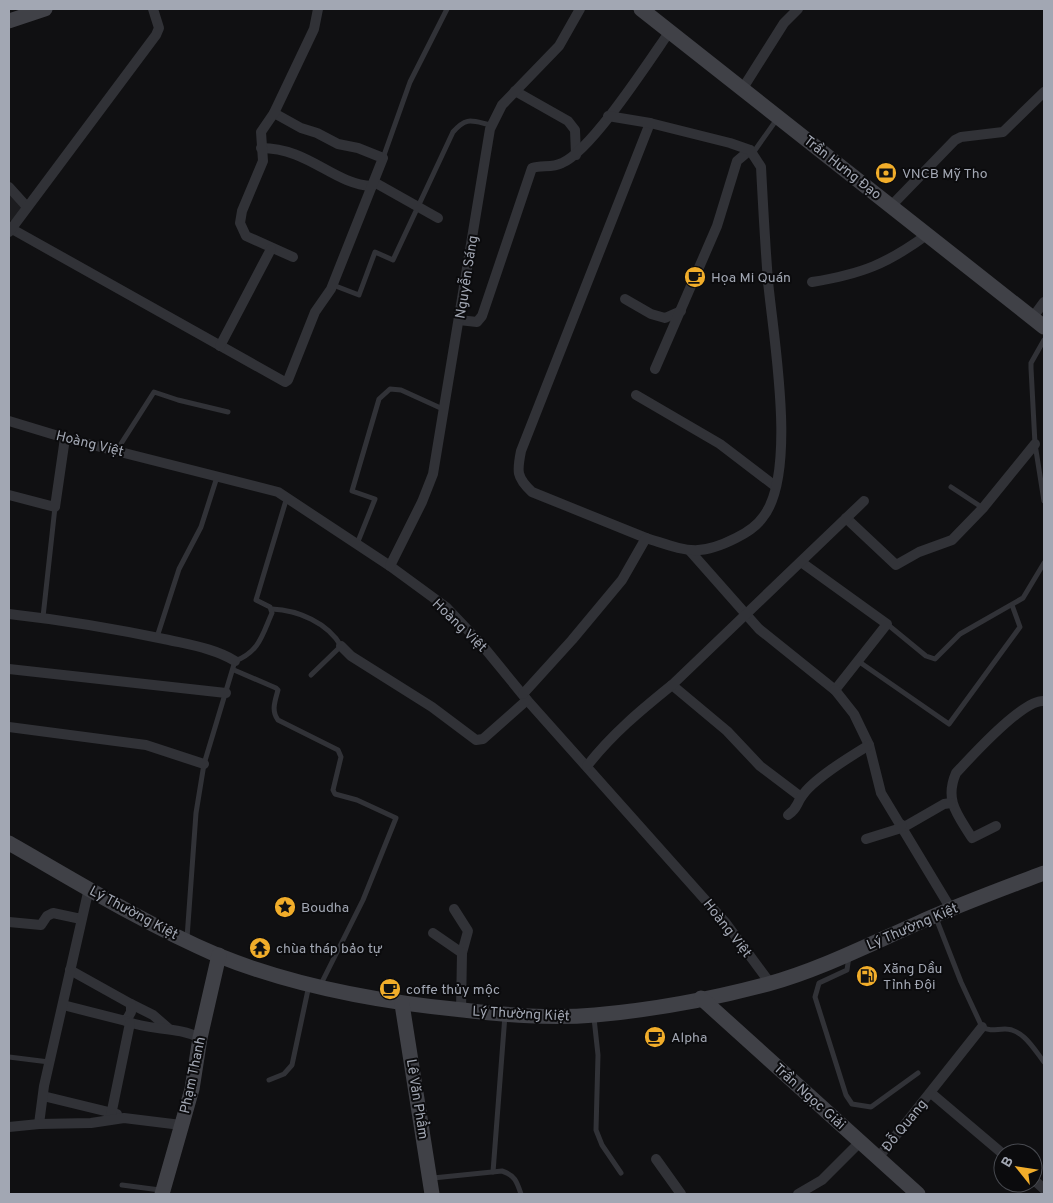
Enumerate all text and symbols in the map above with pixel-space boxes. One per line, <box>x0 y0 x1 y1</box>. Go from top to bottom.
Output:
street label: Trần Hưng Đạo <box>800 133 884 204</box>
bank icon: VNCB Mỹ Tho <box>874 161 898 185</box>
place label: VNCB Mỹ Tho <box>902 166 988 183</box>
street label: Nguyễn Sáng <box>452 234 482 320</box>
cafe icon: Họa Mi Quán <box>683 265 707 289</box>
place label: Họa Mi Quán <box>711 270 791 287</box>
street label: Hoàng Việt <box>54 428 125 461</box>
street label: Hoàng Việt <box>428 596 490 656</box>
street label: Lý Thường Kiệt <box>86 883 180 944</box>
place icon: Boudha <box>273 895 297 919</box>
street label: Hoàng Việt <box>699 896 755 961</box>
place label: Boudha <box>301 900 349 917</box>
street label: Lý Thường Kiệt <box>864 900 961 954</box>
temple icon: chùa tháp bảo tự <box>248 936 272 960</box>
place label: chùa tháp bảo tự <box>276 941 383 958</box>
place label: Xăng Dầu Tỉnh Đội <box>883 961 942 994</box>
fuel station icon: Xăng Dầu Tỉnh Đội <box>855 964 879 988</box>
cafe icon: coffe thủy mộc <box>378 977 402 1001</box>
place label: coffe thủy mộc <box>406 982 500 999</box>
street label: Lý Thường Kiệt <box>472 1003 570 1026</box>
cafe icon: Alpha <box>643 1025 667 1049</box>
place label: Alpha <box>671 1030 707 1047</box>
street label: Phạm Thanh <box>177 1035 210 1115</box>
street label: Lê Văn Phẩm <box>402 1058 432 1140</box>
street label: Trần Ngọc Giải <box>770 1060 848 1134</box>
street label: Đỗ Quang <box>878 1096 931 1156</box>
north arrow <box>993 1143 1043 1193</box>
text: B <box>998 1154 1018 1171</box>

